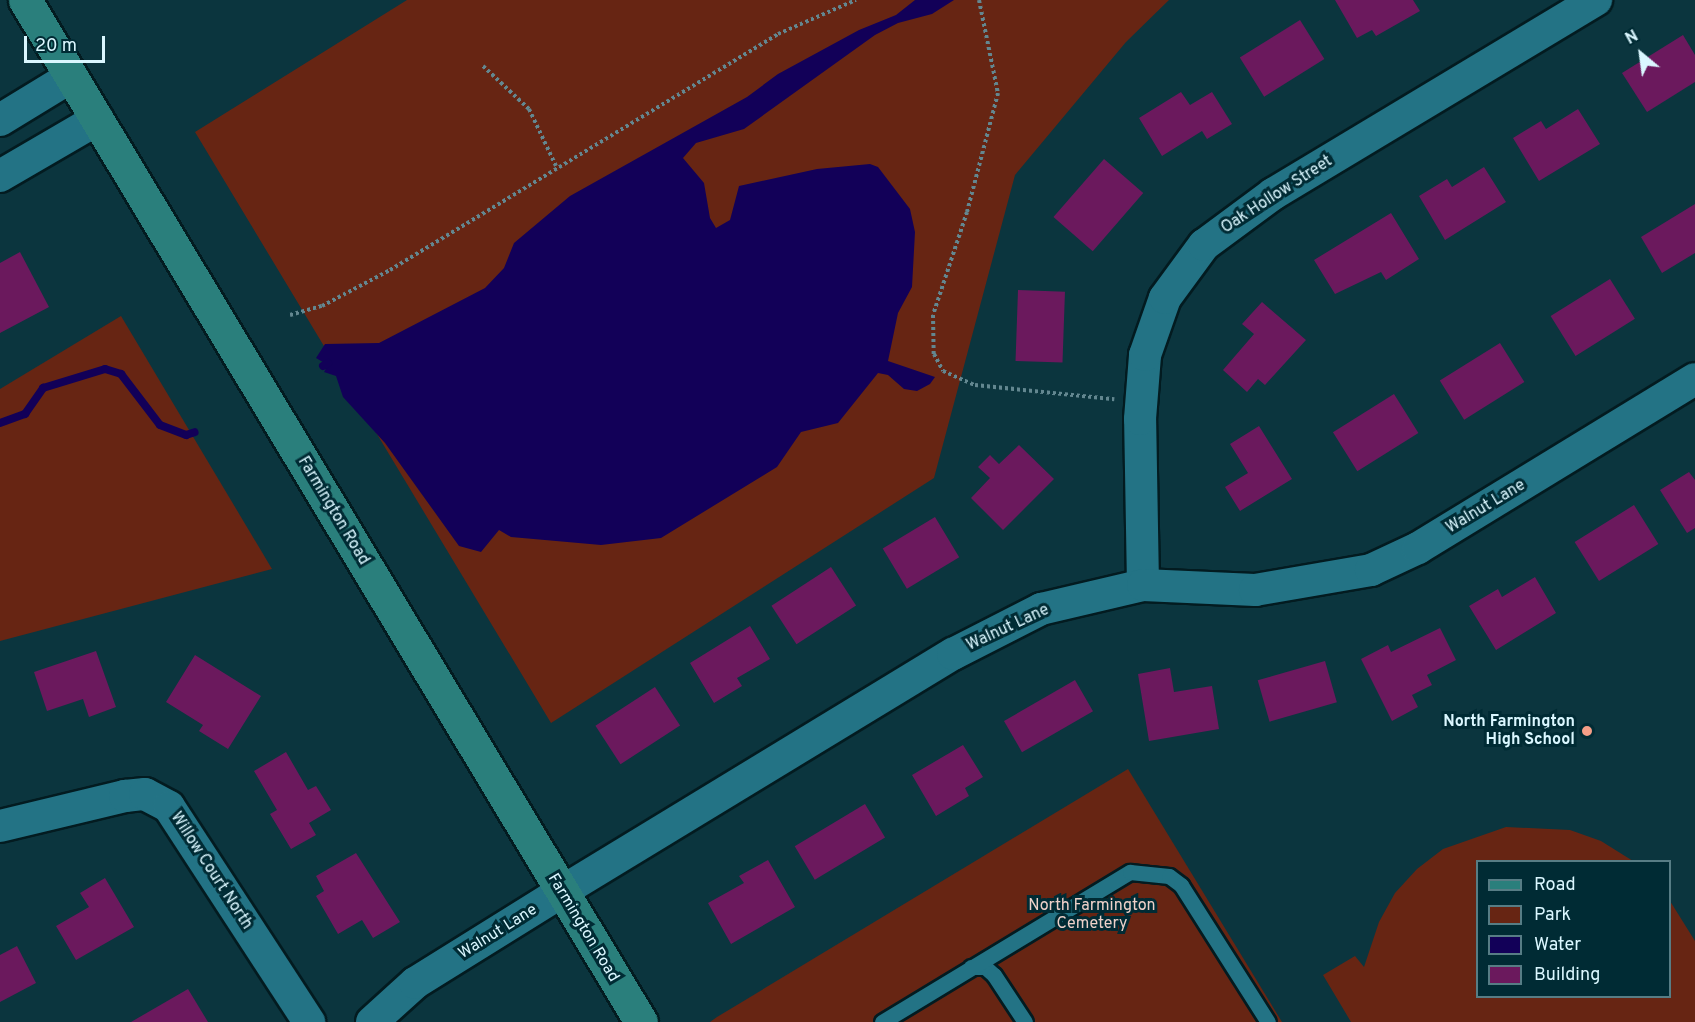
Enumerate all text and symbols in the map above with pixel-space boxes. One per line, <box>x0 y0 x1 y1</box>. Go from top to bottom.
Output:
scale bar <box>27 24 108 62</box>
north arrow <box>1611 24 1671 84</box>
text: N <box>1622 27 1642 50</box>
text: 20 m <box>35 35 77 58</box>
street label: Oak Hollow Street <box>1218 152 1336 238</box>
street label: Farmington Road <box>293 453 373 569</box>
street label: Walnut Lane <box>1443 476 1529 538</box>
street label: Walnut Lane <box>964 601 1052 655</box>
place label: North Farmington High School <box>1443 712 1575 750</box>
marker: North Farmington High School <box>1580 724 1594 738</box>
street label: Willow Court North <box>166 809 256 933</box>
legend <box>1476 860 1671 998</box>
street label: Farmington Road <box>543 870 623 986</box>
text: Road <box>1534 874 1576 897</box>
park label: North Farmington Cemetery <box>1028 896 1156 934</box>
street label: Walnut Lane <box>455 900 541 964</box>
text: Park <box>1534 904 1571 927</box>
text: Water <box>1534 934 1581 957</box>
text: Building <box>1534 964 1600 987</box>

